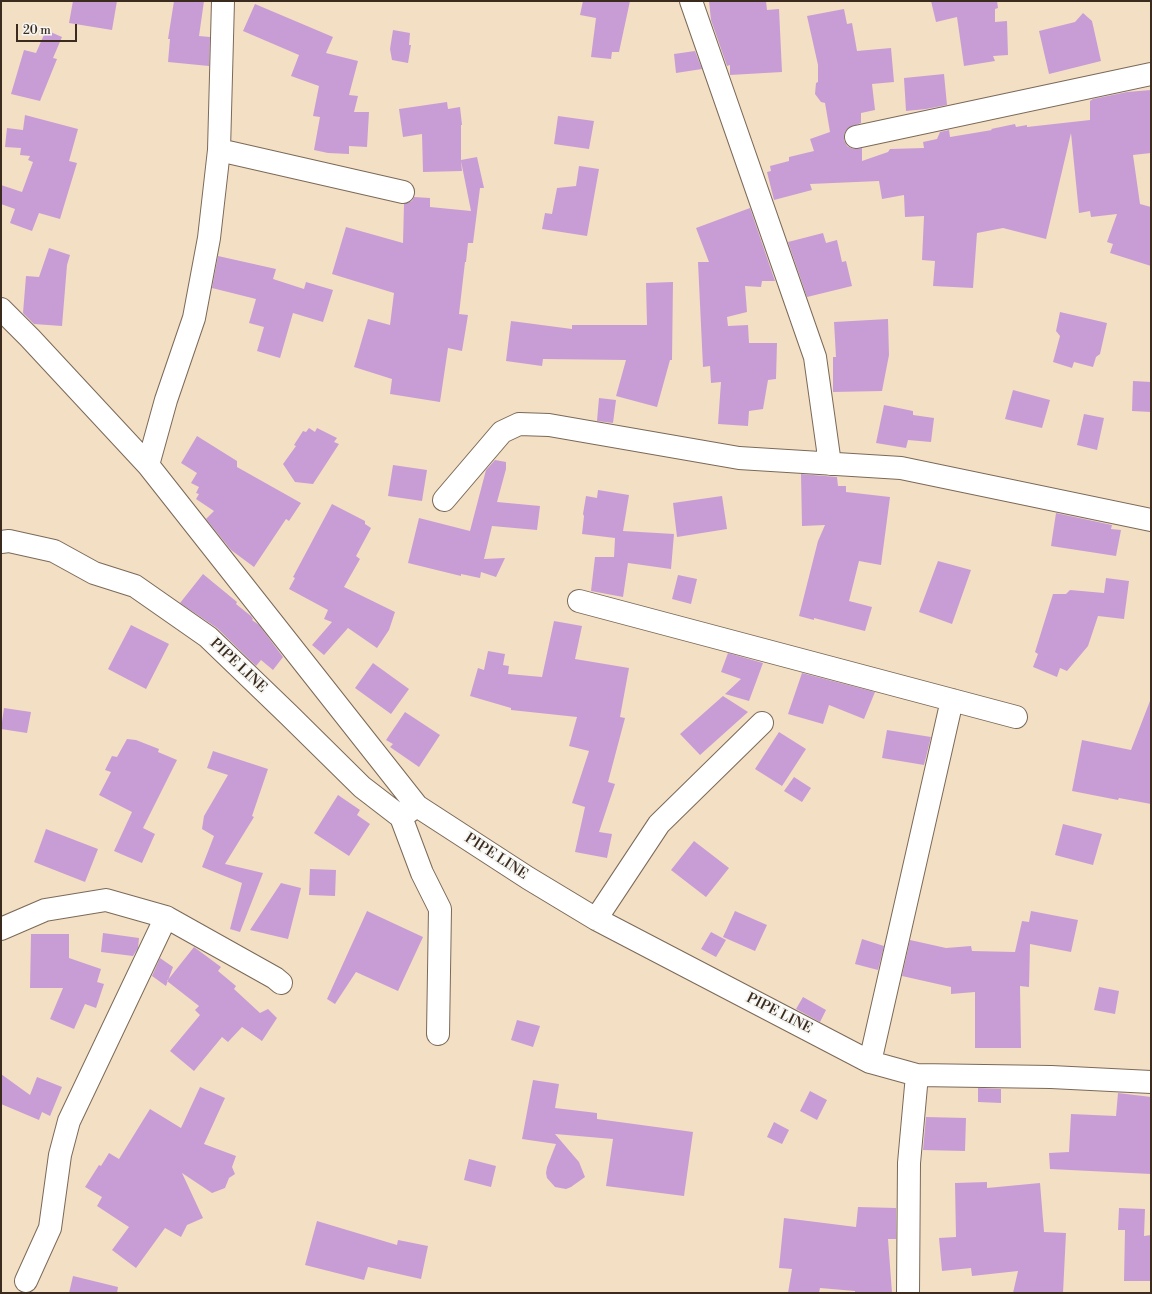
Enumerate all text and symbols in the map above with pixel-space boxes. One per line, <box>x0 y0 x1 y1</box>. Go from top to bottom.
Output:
scale bar <box>18 16 79 42</box>
text: 20 m <box>23 23 51 38</box>
street label: PIPE LINE <box>206 635 270 697</box>
street label: PIPE LINE <box>461 830 531 884</box>
street label: PIPE LINE <box>743 990 815 1038</box>

